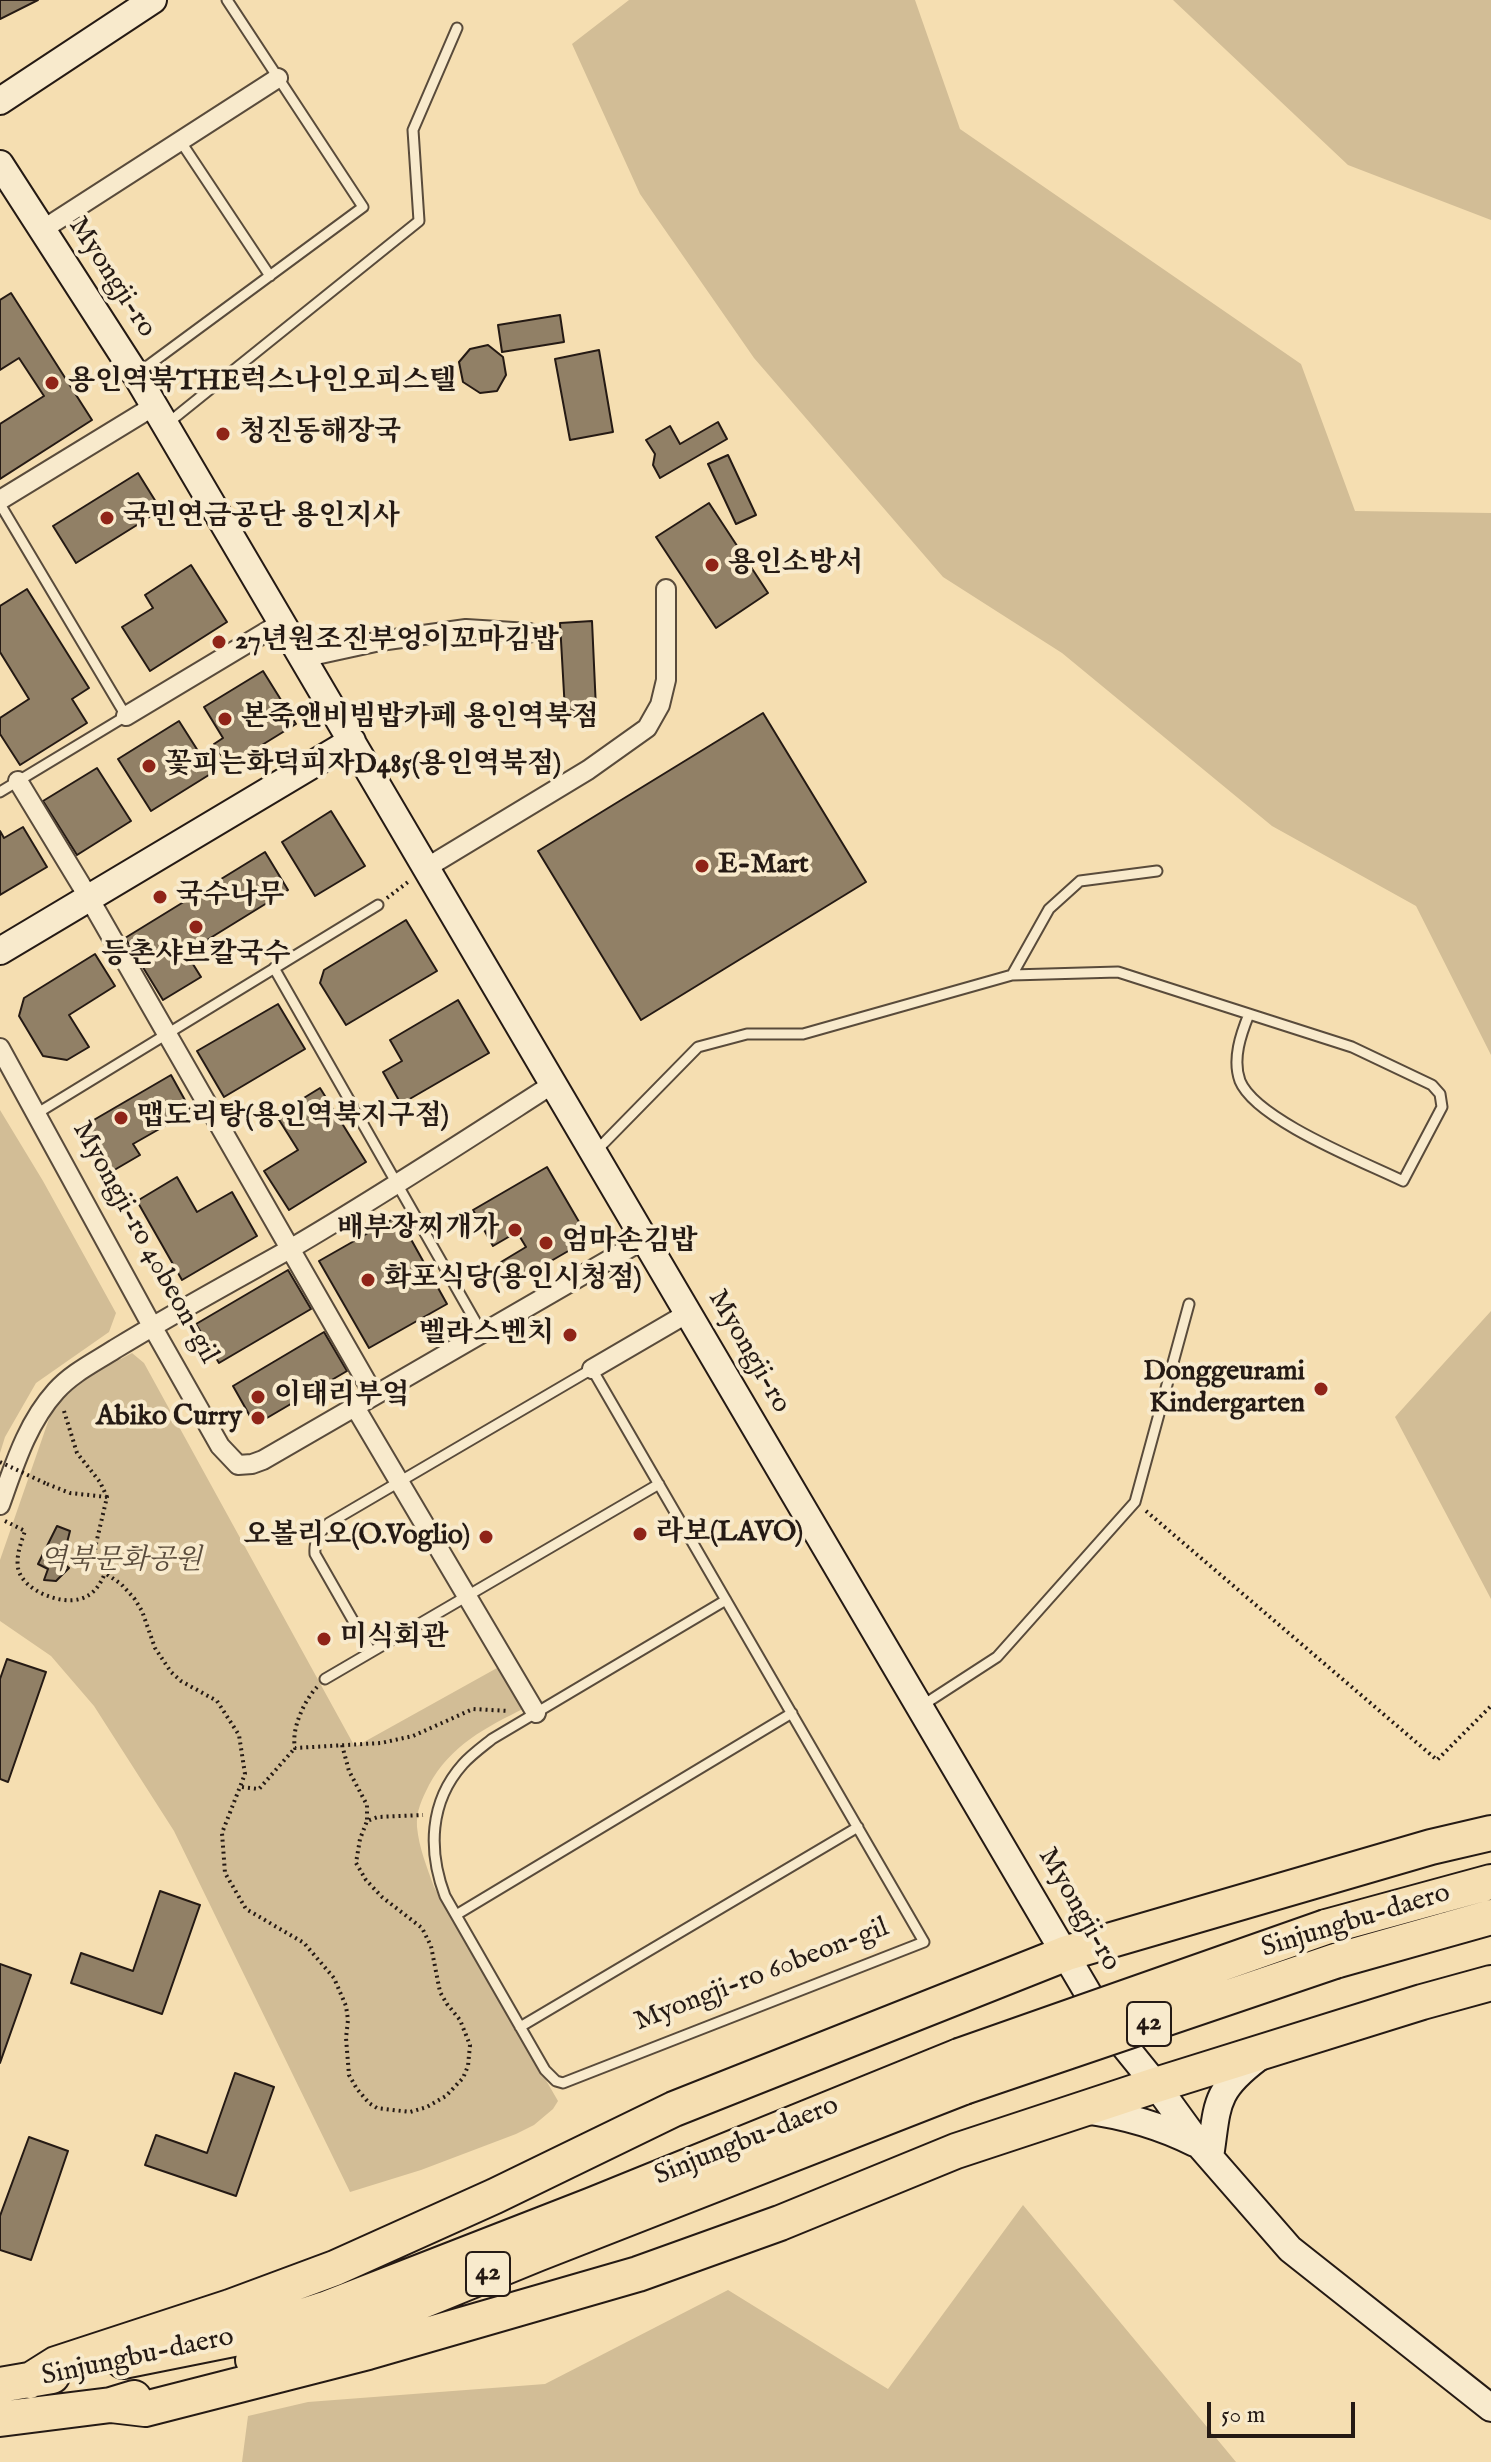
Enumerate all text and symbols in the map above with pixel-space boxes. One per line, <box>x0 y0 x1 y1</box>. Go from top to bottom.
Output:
street label: Myongji-ro <box>60 212 162 344</box>
place label: 용인역북THE럭스나인오피스텔 <box>68 366 456 400</box>
marker: 용인역북THE럭스나인오피스텔 <box>43 374 61 392</box>
place label: 청진동해장국 <box>239 417 401 451</box>
marker: 청진동해장국 <box>214 425 232 443</box>
place label: 국민연금공단 용인지사 <box>123 501 400 535</box>
marker: 국민연금공단 용인지사 <box>98 509 116 527</box>
place label: 용인소방서 <box>728 548 863 582</box>
marker: 용인소방서 <box>703 556 721 574</box>
place label: 27년원조진부엉이꼬마김밥 <box>235 625 558 659</box>
marker: 27년원조진부엉이꼬마김밥 <box>210 633 228 651</box>
place label: 본죽앤비빔밥카페 용인역북점 <box>241 702 599 736</box>
marker: 본죽앤비빔밥카페 용인역북점 <box>216 710 234 728</box>
place label: 꽃피는화덕피자D485(용인역북점) <box>165 749 561 783</box>
marker: 꽃피는화덕피자D485(용인역북점) <box>140 757 158 775</box>
place label: E-Mart <box>718 849 809 883</box>
marker: E-Mart <box>693 857 711 875</box>
place label: 국수나무 <box>176 880 284 914</box>
marker: 국수나무 <box>151 888 169 906</box>
marker: 등촌샤브칼국수 <box>187 918 205 936</box>
place label: 등촌샤브칼국수 <box>101 939 291 973</box>
place label: 맵도리탕(용인역북지구점) <box>137 1101 449 1135</box>
marker: 맵도리탕(용인역북지구점) <box>112 1109 130 1127</box>
street label: Myongji-ro 40beon-gil <box>64 1116 224 1370</box>
place label: 배부장찌개가 <box>337 1213 499 1247</box>
marker: 배부장찌개가 <box>506 1221 524 1239</box>
place label: 엄마손김밥 <box>562 1226 697 1260</box>
marker: 엄마손김밥 <box>537 1234 555 1252</box>
place label: 화포식당(용인시청점) <box>384 1263 642 1297</box>
marker: 화포식당(용인시청점) <box>359 1271 377 1289</box>
street label: Myongji-ro <box>699 1284 797 1420</box>
place label: 벨라스벤치 <box>419 1318 554 1352</box>
marker: 벨라스벤치 <box>561 1326 579 1344</box>
place label: Donggeurami Kindergarten <box>1143 1356 1305 1422</box>
place label: 이태리부엌 <box>274 1380 409 1414</box>
marker: Donggeurami Kindergarten <box>1312 1380 1330 1398</box>
marker: 이태리부엌 <box>249 1388 267 1406</box>
place label: Abiko Curry <box>96 1401 242 1435</box>
marker: Abiko Curry <box>249 1409 267 1427</box>
place label: 라보(LAVO) <box>656 1517 803 1551</box>
place label: 오볼리오(O.Voglio) <box>243 1520 470 1554</box>
marker: 라보(LAVO) <box>631 1525 649 1543</box>
marker: 오볼리오(O.Voglio) <box>477 1528 495 1546</box>
park label: 역북문화공원 <box>40 1545 202 1579</box>
place label: 미식회관 <box>340 1622 448 1656</box>
marker: 미식회관 <box>315 1630 333 1648</box>
street label: Myongji-ro <box>1029 1842 1127 1978</box>
street label: Sinjungbu-daero <box>1258 1877 1454 1967</box>
street label: Myongji-ro 60beon-gil <box>630 1912 894 2040</box>
road number: 42 <box>1127 2002 1171 2046</box>
street label: Sinjungbu-daero <box>650 2090 844 2194</box>
road number: 42 <box>466 2252 510 2296</box>
street label: Sinjungbu-daero <box>39 2321 237 2395</box>
scale bar <box>1211 2386 1359 2436</box>
text: 50 m <box>1221 2400 1265 2431</box>

